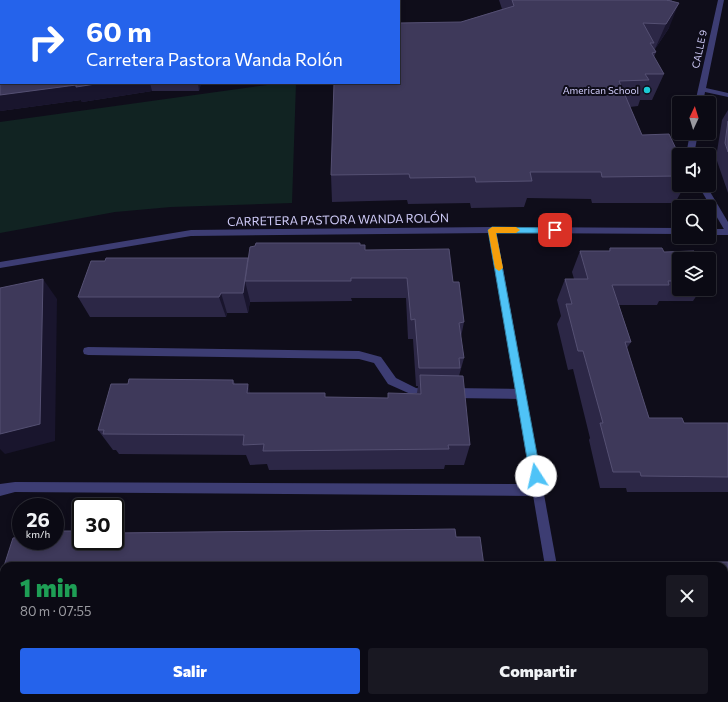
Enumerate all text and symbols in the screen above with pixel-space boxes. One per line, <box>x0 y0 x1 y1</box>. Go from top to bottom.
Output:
text: 60 m <box>86 14 152 48</box>
icon: right <box>20 16 72 68</box>
street label: CALLE 9 <box>689 29 709 69</box>
text: Carretera Pastora Wanda Rolón <box>86 48 343 70</box>
place label: American School <box>563 84 639 96</box>
marker: American School <box>642 85 652 95</box>
north arrow <box>672 96 716 140</box>
map controls <box>672 96 716 296</box>
button: sound <box>672 148 716 192</box>
button: search <box>672 200 716 244</box>
street label: CARRETERA PASTORA WANDA ROLÓN <box>227 210 449 228</box>
pin <box>538 213 572 247</box>
icon: arrive <box>544 219 566 241</box>
button: layers <box>672 252 716 296</box>
position arrow <box>515 455 557 497</box>
speed limit sign: 30 <box>72 498 124 550</box>
text: 26 <box>26 507 50 531</box>
text: km/h <box>26 528 50 540</box>
text: 1 min <box>20 573 78 602</box>
button: close <box>666 575 708 617</box>
text: 80 m · 07:55 <box>20 603 92 619</box>
button: Salir <box>20 648 360 694</box>
button: Compartir <box>368 648 708 694</box>

